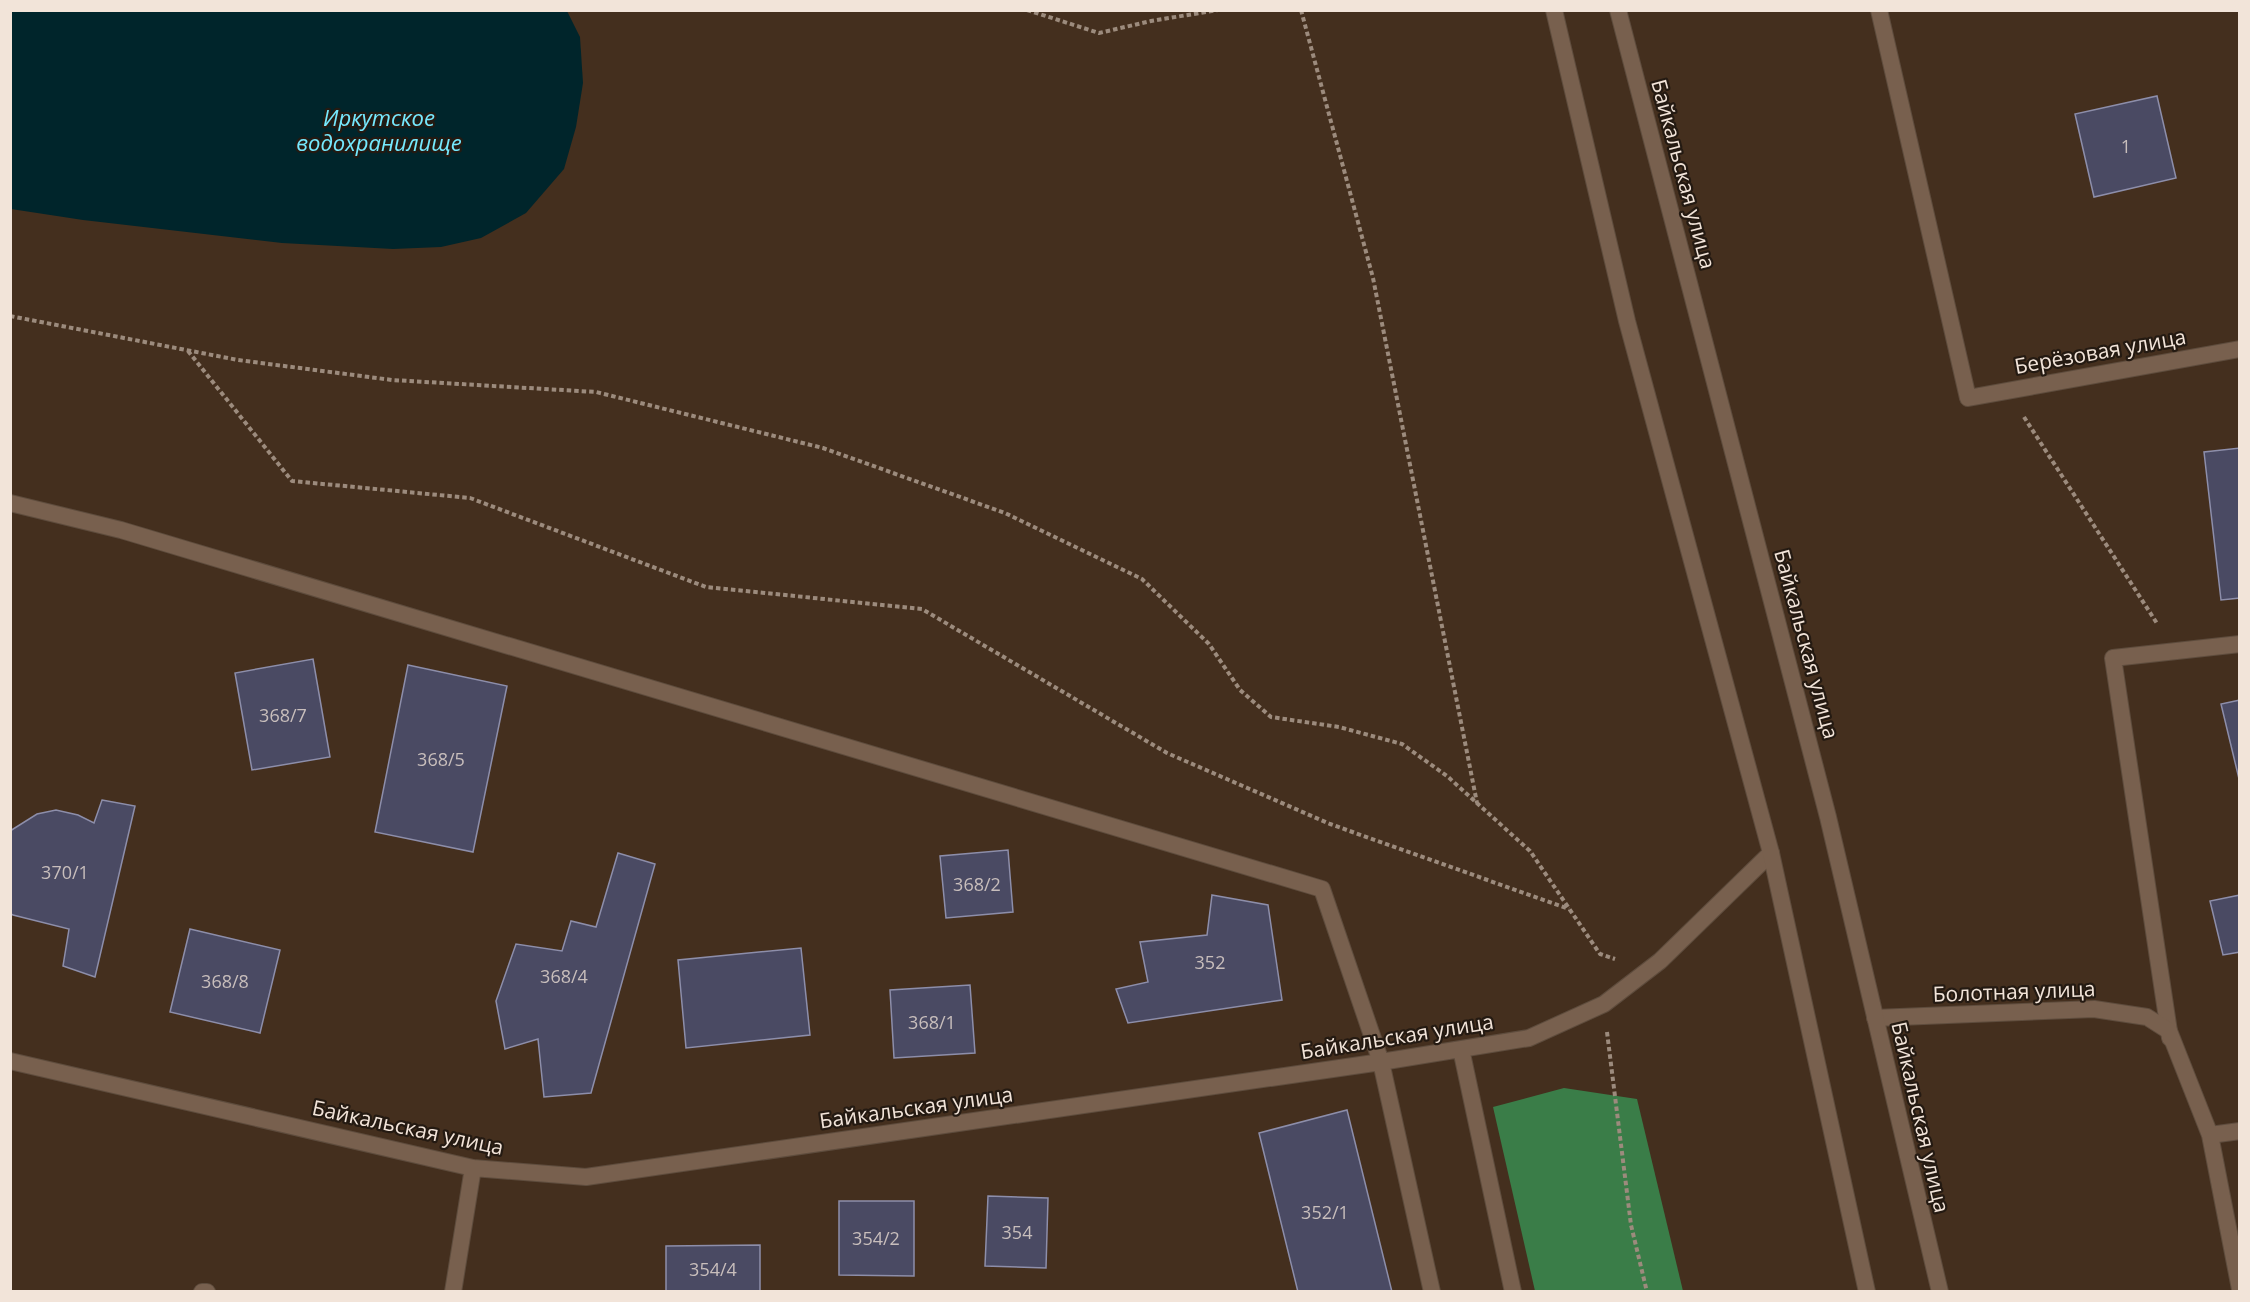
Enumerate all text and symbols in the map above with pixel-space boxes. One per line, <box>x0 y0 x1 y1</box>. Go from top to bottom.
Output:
street label: Байкальская улица <box>1645 76 1723 272</box>
water label: Иркутское водохранилище <box>296 102 462 157</box>
house number: 1 <box>2121 134 2131 158</box>
street label: Берёзовая улица <box>2012 322 2188 380</box>
street label: Байкальская улица <box>1768 546 1846 742</box>
house number: 368/7 <box>259 703 307 727</box>
house number: 368/5 <box>417 747 465 771</box>
house number: 370/1 <box>41 860 89 884</box>
house number: 368/2 <box>953 872 1001 896</box>
house number: 352 <box>1195 950 1225 974</box>
house number: 368/4 <box>540 964 588 988</box>
house number: 368/8 <box>201 969 249 993</box>
street label: Болотная улица <box>1932 974 2096 1008</box>
street label: Байкальская улица <box>1298 1007 1496 1065</box>
house number: 368/1 <box>908 1010 956 1034</box>
street label: Байкальская улица <box>1885 1019 1957 1215</box>
street label: Байкальская улица <box>817 1080 1015 1134</box>
street label: Байкальская улица <box>310 1093 506 1161</box>
house number: 352/1 <box>1301 1200 1349 1224</box>
house number: 354 <box>1002 1220 1032 1244</box>
house number: 354/2 <box>852 1226 900 1250</box>
house number: 354/4 <box>689 1257 737 1281</box>

